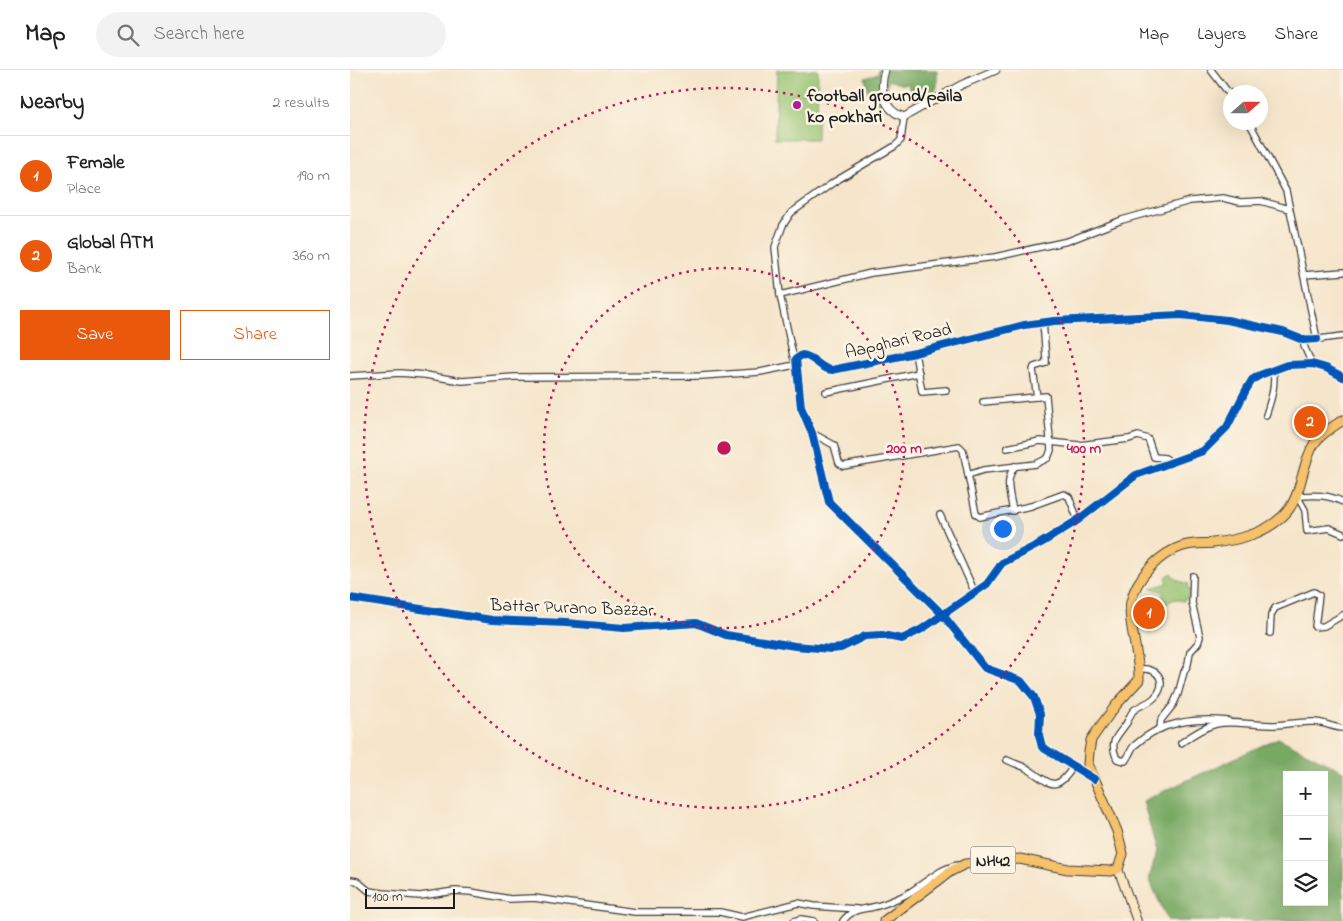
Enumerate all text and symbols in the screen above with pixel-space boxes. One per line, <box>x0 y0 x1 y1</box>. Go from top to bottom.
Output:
search box <box>96 12 446 57</box>
text: Map <box>25 17 66 52</box>
icon: search <box>114 21 142 49</box>
text: Search here <box>154 21 245 48</box>
text: Map <box>1139 22 1169 48</box>
text: Layers <box>1197 22 1247 48</box>
text: Share <box>1275 22 1318 48</box>
place label: football ground/paila ko pokhari <box>806 84 962 131</box>
north arrow <box>1223 85 1268 130</box>
text: Nearby <box>20 88 84 118</box>
text: 2 results <box>272 91 330 115</box>
marker: football ground/paila ko pokhari <box>791 99 803 111</box>
text: Female <box>67 150 125 177</box>
text: 1 <box>33 164 39 188</box>
text: 190 m <box>297 164 330 188</box>
text: Place <box>67 177 101 201</box>
text: Global ATM <box>67 230 154 257</box>
text: 2 <box>32 244 40 268</box>
text: 360 m <box>293 244 330 268</box>
text: Bank <box>67 257 101 281</box>
button: Save <box>20 310 170 360</box>
button: Share <box>180 310 330 360</box>
street label: Aapghari Road <box>843 317 955 368</box>
pin: 2 <box>1294 403 1326 441</box>
text: 200 m <box>885 438 922 460</box>
text: 400 m <box>1066 438 1102 460</box>
centre of rings <box>715 439 733 457</box>
your location <box>990 516 1016 542</box>
street label: Battar Purano Bazzar <box>489 593 655 625</box>
pin: 1 <box>1133 594 1165 632</box>
map controls <box>1283 771 1328 906</box>
button: + <box>1283 771 1328 816</box>
button: − <box>1283 816 1328 861</box>
road number: NH42 <box>970 846 1016 874</box>
button: layers <box>1283 861 1328 906</box>
scale bar <box>365 886 455 909</box>
text: 100 m <box>372 887 403 908</box>

